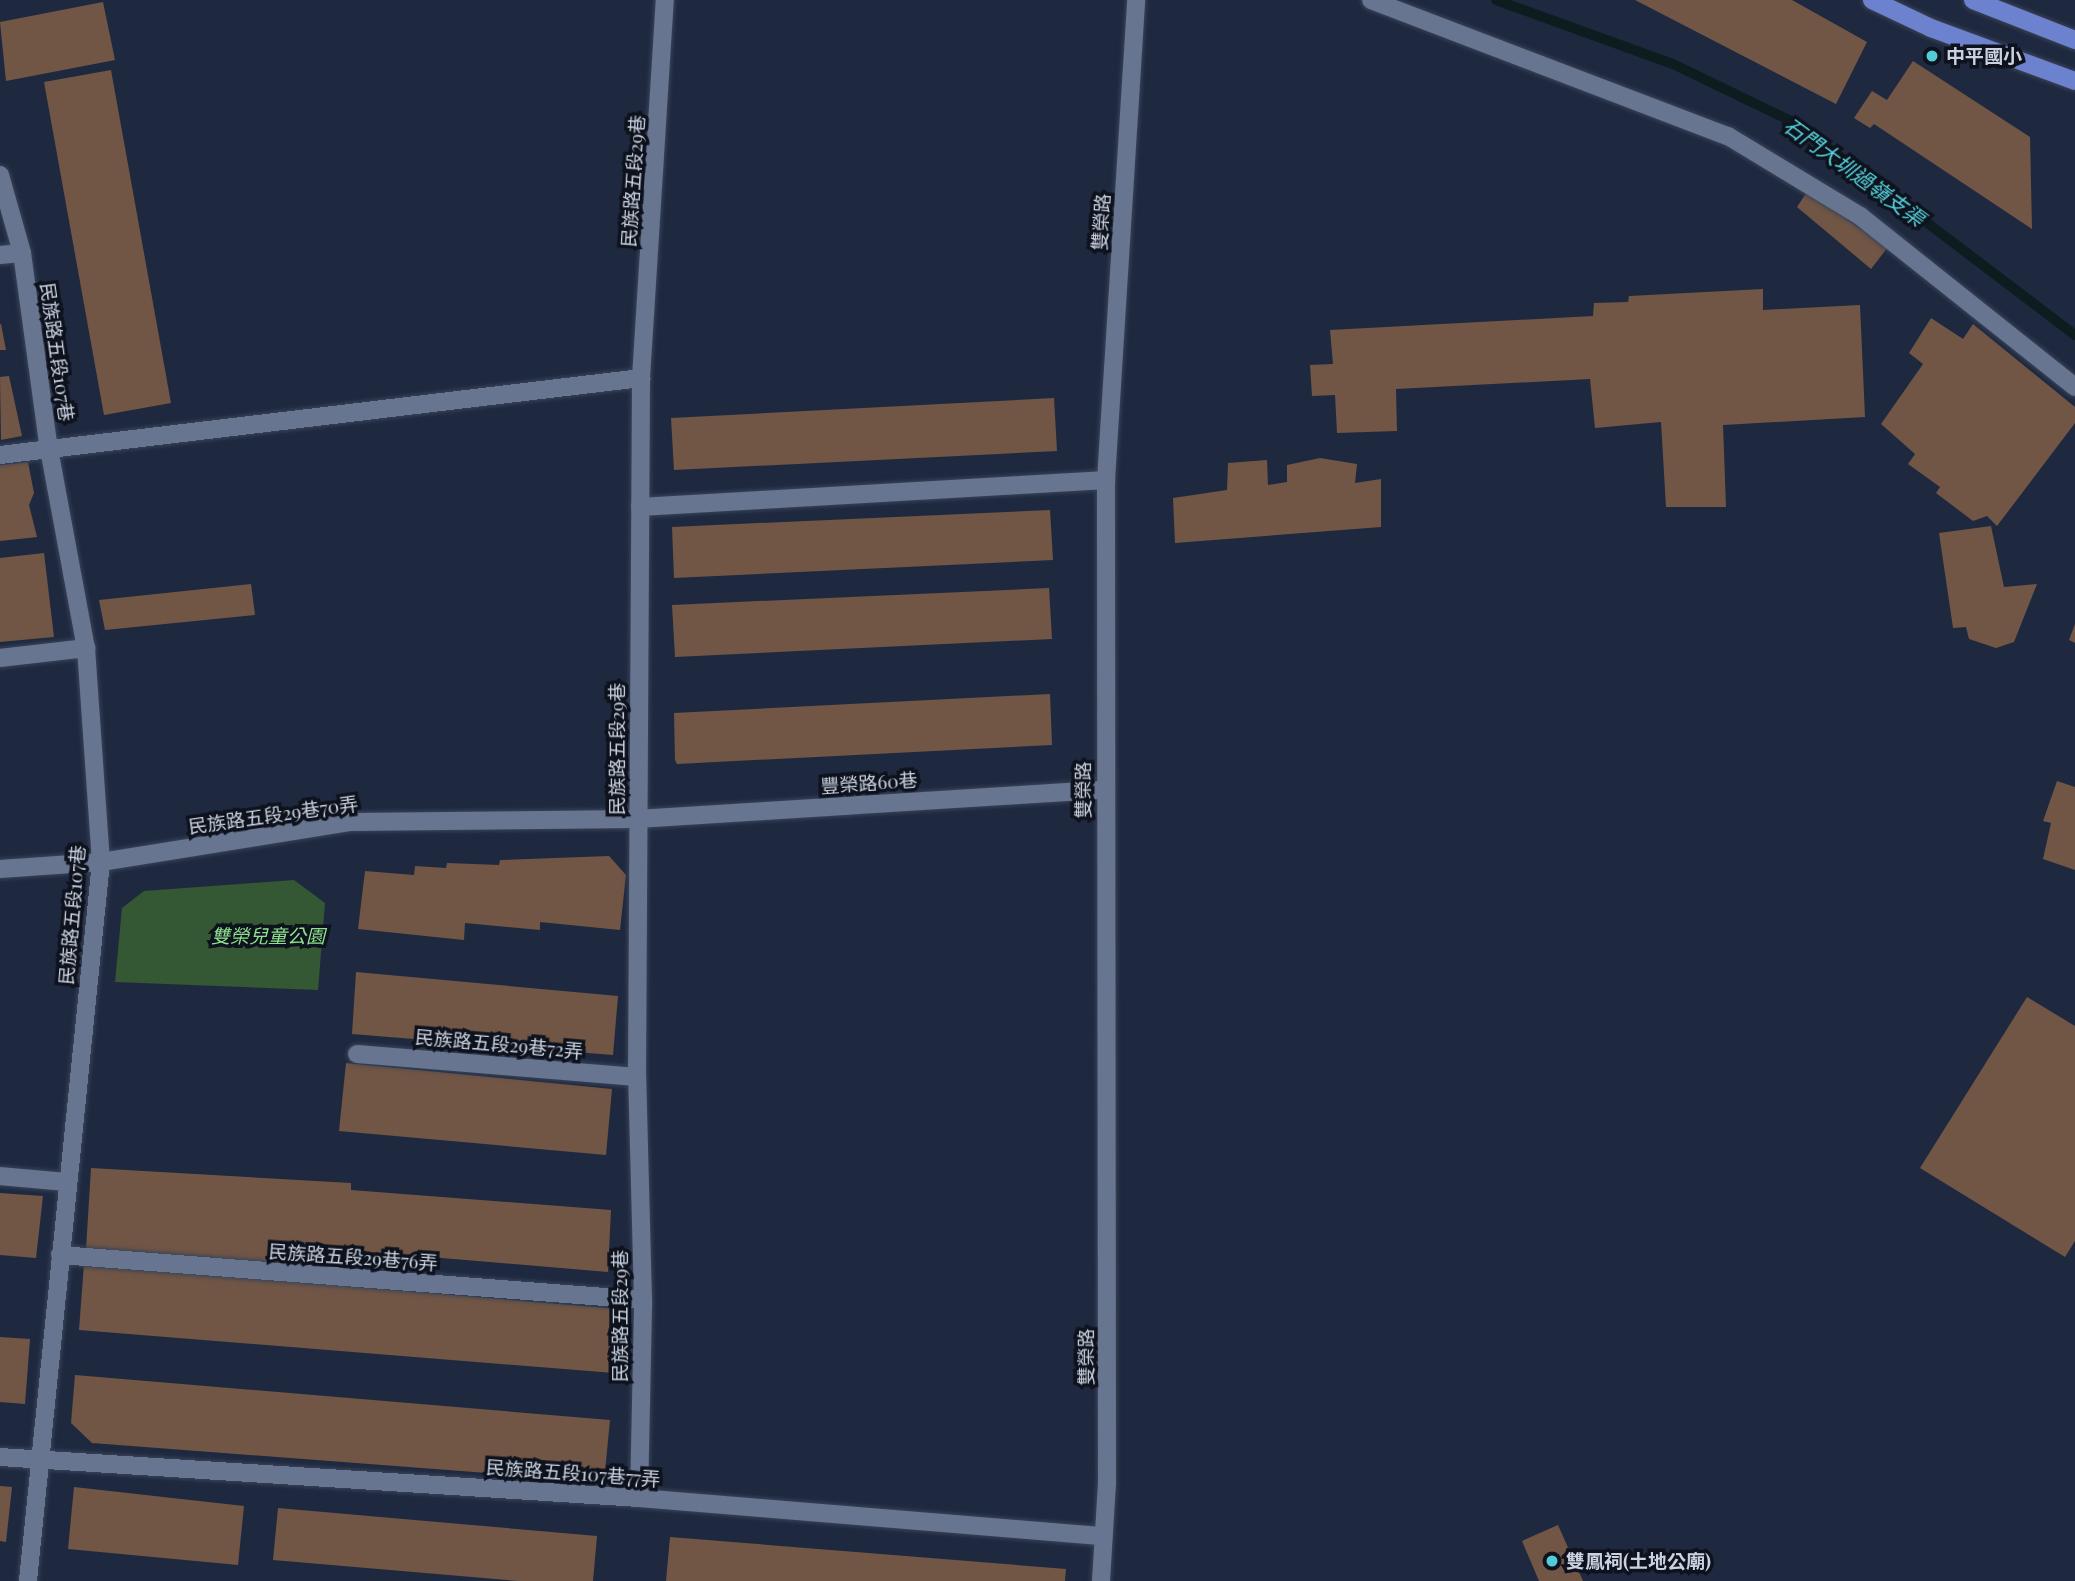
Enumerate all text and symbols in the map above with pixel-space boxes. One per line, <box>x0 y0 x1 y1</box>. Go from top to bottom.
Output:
place label: 中平國小 <box>1946 45 2022 67</box>
marker: 中平國小 <box>1924 48 1940 64</box>
water label: 石門大圳過嶺支渠 <box>1780 111 1930 231</box>
street label: 民族路五段29巷 <box>617 114 649 248</box>
street label: 雙榮路 <box>1088 193 1114 251</box>
street label: 民族路五段107巷 <box>36 281 78 423</box>
street label: 民族路五段29巷 <box>606 683 628 815</box>
street label: 雙榮路 <box>1072 762 1094 818</box>
street label: 豐榮路60巷 <box>820 768 918 798</box>
street label: 民族路五段29巷70弄 <box>187 792 359 838</box>
street label: 民族路五段107巷 <box>55 844 89 986</box>
park label: 雙榮兒童公園 <box>211 925 325 947</box>
street label: 民族路五段29巷72弄 <box>414 1025 584 1063</box>
street label: 民族路五段29巷76弄 <box>268 1240 438 1274</box>
street label: 民族路五段29巷 <box>609 1250 631 1382</box>
street label: 雙榮路 <box>1075 1329 1097 1385</box>
street label: 民族路五段107巷77弄 <box>485 1456 661 1490</box>
place label: 雙鳳祠(土地公廟) <box>1566 1550 1711 1572</box>
marker: 雙鳳祠(土地公廟) <box>1544 1553 1560 1569</box>

